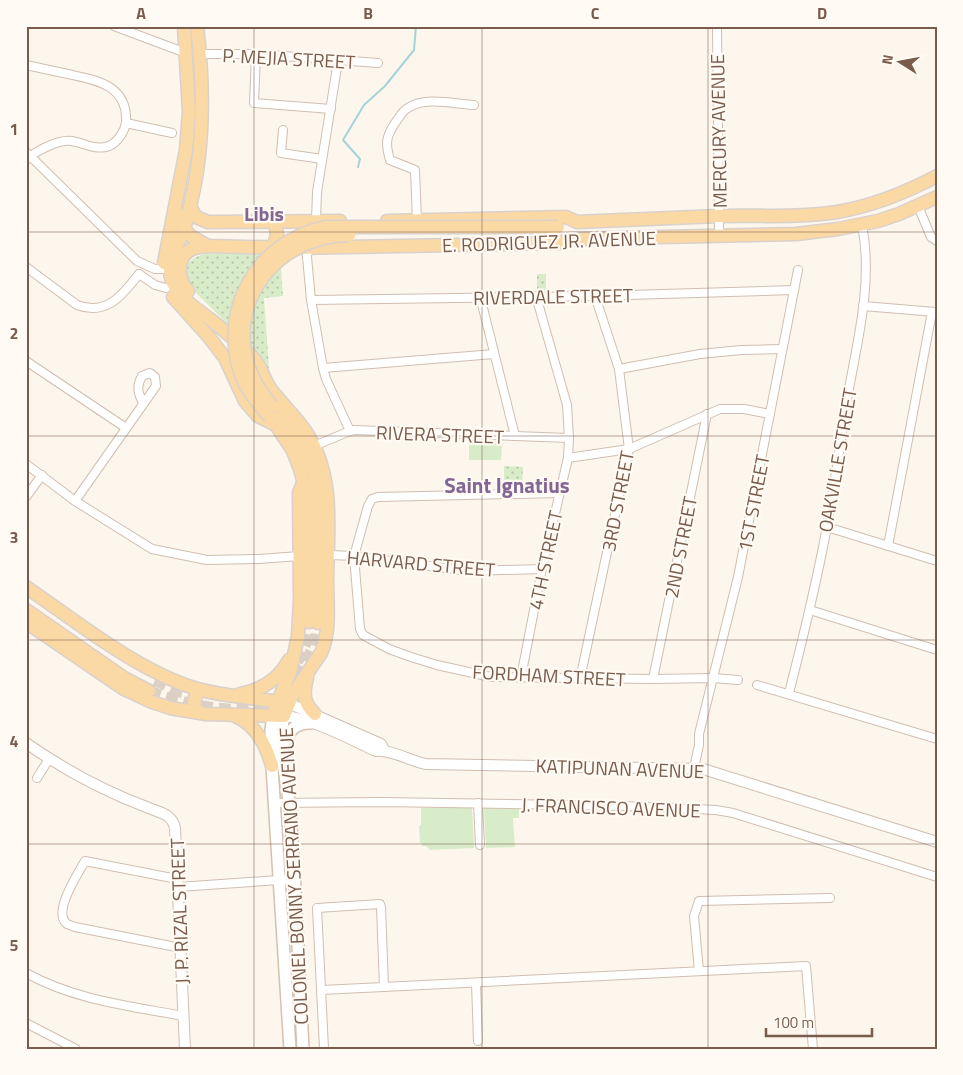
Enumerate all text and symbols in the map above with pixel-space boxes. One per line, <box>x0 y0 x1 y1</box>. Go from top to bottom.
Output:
text: A <box>136 1 146 25</box>
text: B <box>363 1 373 25</box>
text: C <box>591 1 600 25</box>
text: D <box>817 1 827 25</box>
north arrow <box>876 38 926 88</box>
street label: P. MEJIA STREET <box>222 40 356 76</box>
text: N <box>876 53 898 66</box>
street label: MERCURY AVENUE <box>702 54 734 208</box>
text: 1 <box>10 117 18 141</box>
district label: Libis <box>244 198 284 229</box>
street label: E. RODRIGUEZ JR. AVENUE <box>442 223 656 259</box>
street label: RIVERDALE STREET <box>473 280 633 312</box>
text: 2 <box>10 321 18 345</box>
street label: OAKVILLE STREET <box>810 386 864 534</box>
street label: RIVERA STREET <box>376 417 504 451</box>
street label: 3RD STREET <box>593 448 641 554</box>
street label: 1ST STREET <box>729 452 777 554</box>
district label: Saint Ignatius <box>444 469 570 501</box>
street label: 2ND STREET <box>656 494 704 600</box>
street label: 4TH STREET <box>520 508 570 612</box>
text: 3 <box>10 525 18 549</box>
street label: HARVARD STREET <box>346 542 496 584</box>
street label: FORDHAM STREET <box>472 657 626 693</box>
street label: COLONEL BONNY SERRANO AVENUE <box>271 727 315 1025</box>
text: 4 <box>10 729 19 753</box>
street label: KATIPUNAN AVENUE <box>535 751 705 785</box>
street label: J. FRANCISCO AVENUE <box>521 789 701 825</box>
street label: J. P. RIZAL STREET <box>162 838 196 984</box>
text: 5 <box>10 933 19 957</box>
scale bar <box>766 1005 872 1037</box>
text: 100 m <box>773 1011 814 1034</box>

